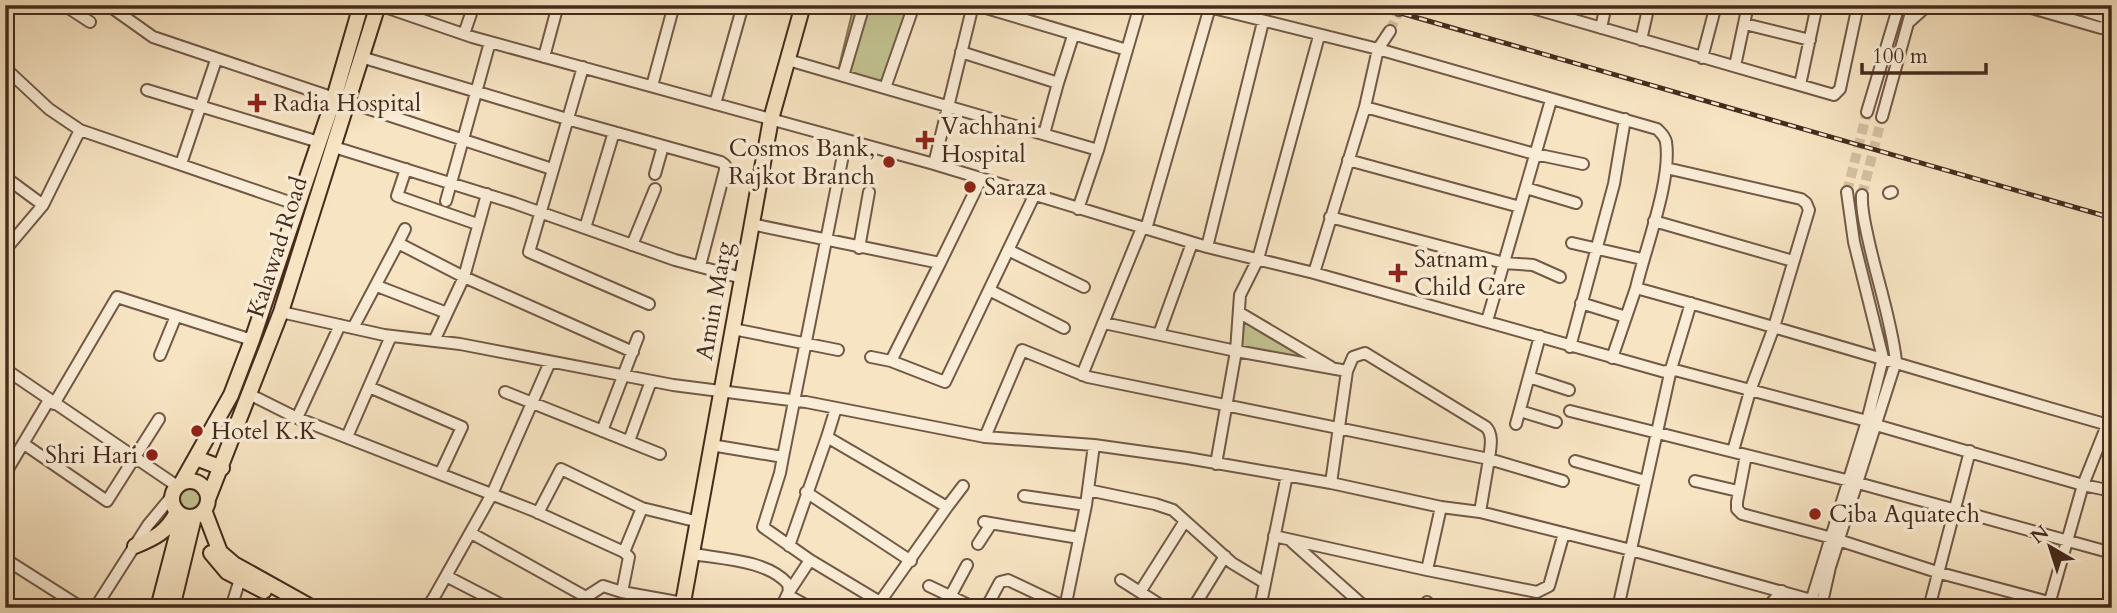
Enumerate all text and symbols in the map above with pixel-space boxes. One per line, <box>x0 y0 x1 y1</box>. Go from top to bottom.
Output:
scale bar <box>1862 32 1986 76</box>
text: 100 m <box>1872 42 1928 71</box>
place label: Radia Hospital <box>273 87 421 120</box>
marker: Radia Hospital <box>247 93 267 113</box>
place label: Vachhani Hospital <box>941 110 1037 171</box>
marker: Vachhani Hospital <box>915 130 935 150</box>
place label: Cosmos Bank, Rajkot Branch <box>728 132 875 193</box>
marker: Cosmos Bank, Rajkot Branch <box>881 154 897 170</box>
place label: Saraza <box>984 171 1047 204</box>
street label: Kalawad Road <box>239 172 316 322</box>
marker: Saraza <box>962 179 978 195</box>
street label: Amin Marg <box>688 239 741 363</box>
place label: Satnam Child Care <box>1414 243 1526 304</box>
marker: Satnam Child Care <box>1388 263 1408 283</box>
place label: Hotel K.K <box>211 415 317 448</box>
marker: Hotel K.K <box>189 423 205 439</box>
place label: Shri Hari <box>45 439 138 472</box>
marker: Shri Hari <box>144 447 160 463</box>
place label: Ciba Aquatech <box>1829 498 1980 531</box>
marker: Ciba Aquatech <box>1807 506 1823 522</box>
north arrow <box>2016 512 2086 582</box>
text: N <box>2025 519 2055 550</box>

